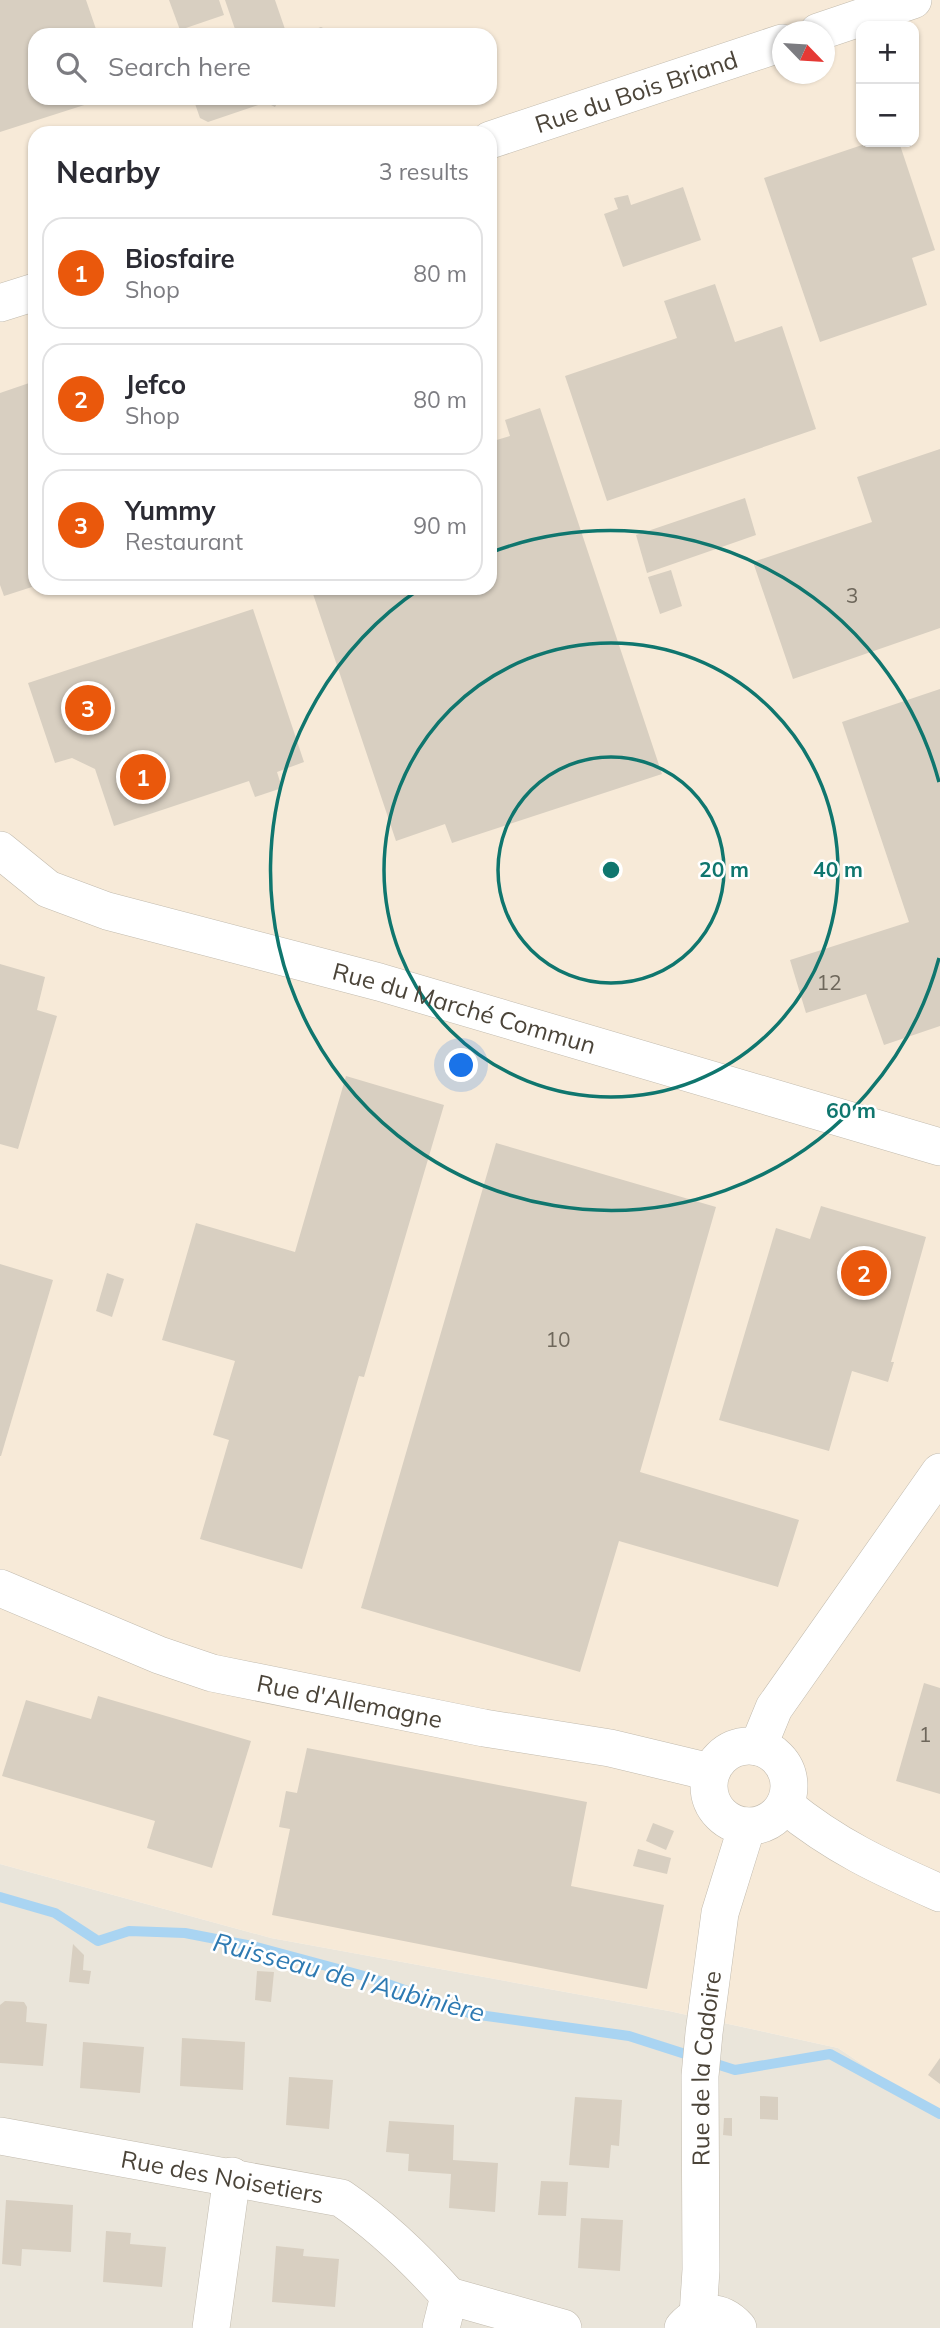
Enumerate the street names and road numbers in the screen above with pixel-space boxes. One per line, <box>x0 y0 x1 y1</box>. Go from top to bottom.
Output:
street label: Rue du Bois Briand <box>531 44 741 139</box>
street label: Rue du Marché Commun <box>330 956 599 1060</box>
street label: Rue d'Allemagne <box>254 1667 445 1734</box>
street label: Rue de la Cadoire <box>685 1969 727 2166</box>
street label: Rue des Noisetiers <box>119 2143 326 2210</box>

